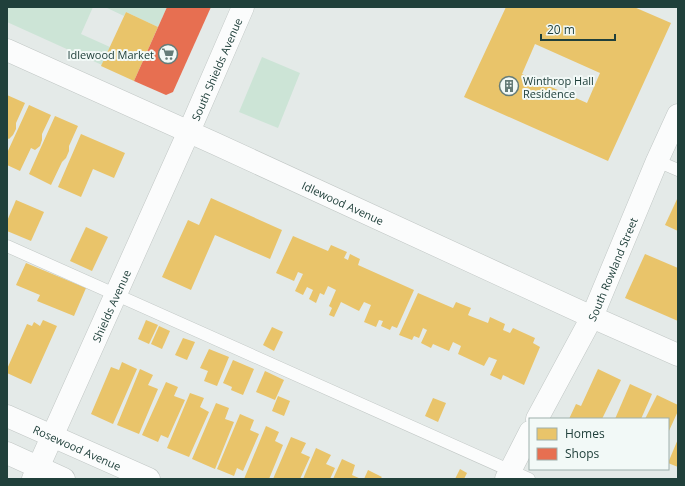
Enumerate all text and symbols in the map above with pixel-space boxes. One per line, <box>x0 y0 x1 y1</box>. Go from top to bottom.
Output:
street label: South Shields Avenue <box>187 15 245 123</box>
scale bar <box>541 16 615 42</box>
text: 20 m <box>547 21 575 38</box>
supermarket icon: Idlewood Market <box>157 43 179 65</box>
place label: Idlewood Market <box>68 47 154 62</box>
place label: Winthrop Hall Residence <box>523 73 594 101</box>
building icon: Winthrop Hall Residence <box>498 75 520 97</box>
street label: Idlewood Avenue <box>300 177 386 228</box>
street label: South Rowland Street <box>584 215 640 324</box>
street label: Shields Avenue <box>88 267 133 344</box>
legend <box>529 418 669 470</box>
street label: Rosewood Avenue <box>31 421 124 473</box>
text: Homes <box>565 425 605 442</box>
text: Shops <box>565 445 600 462</box>

